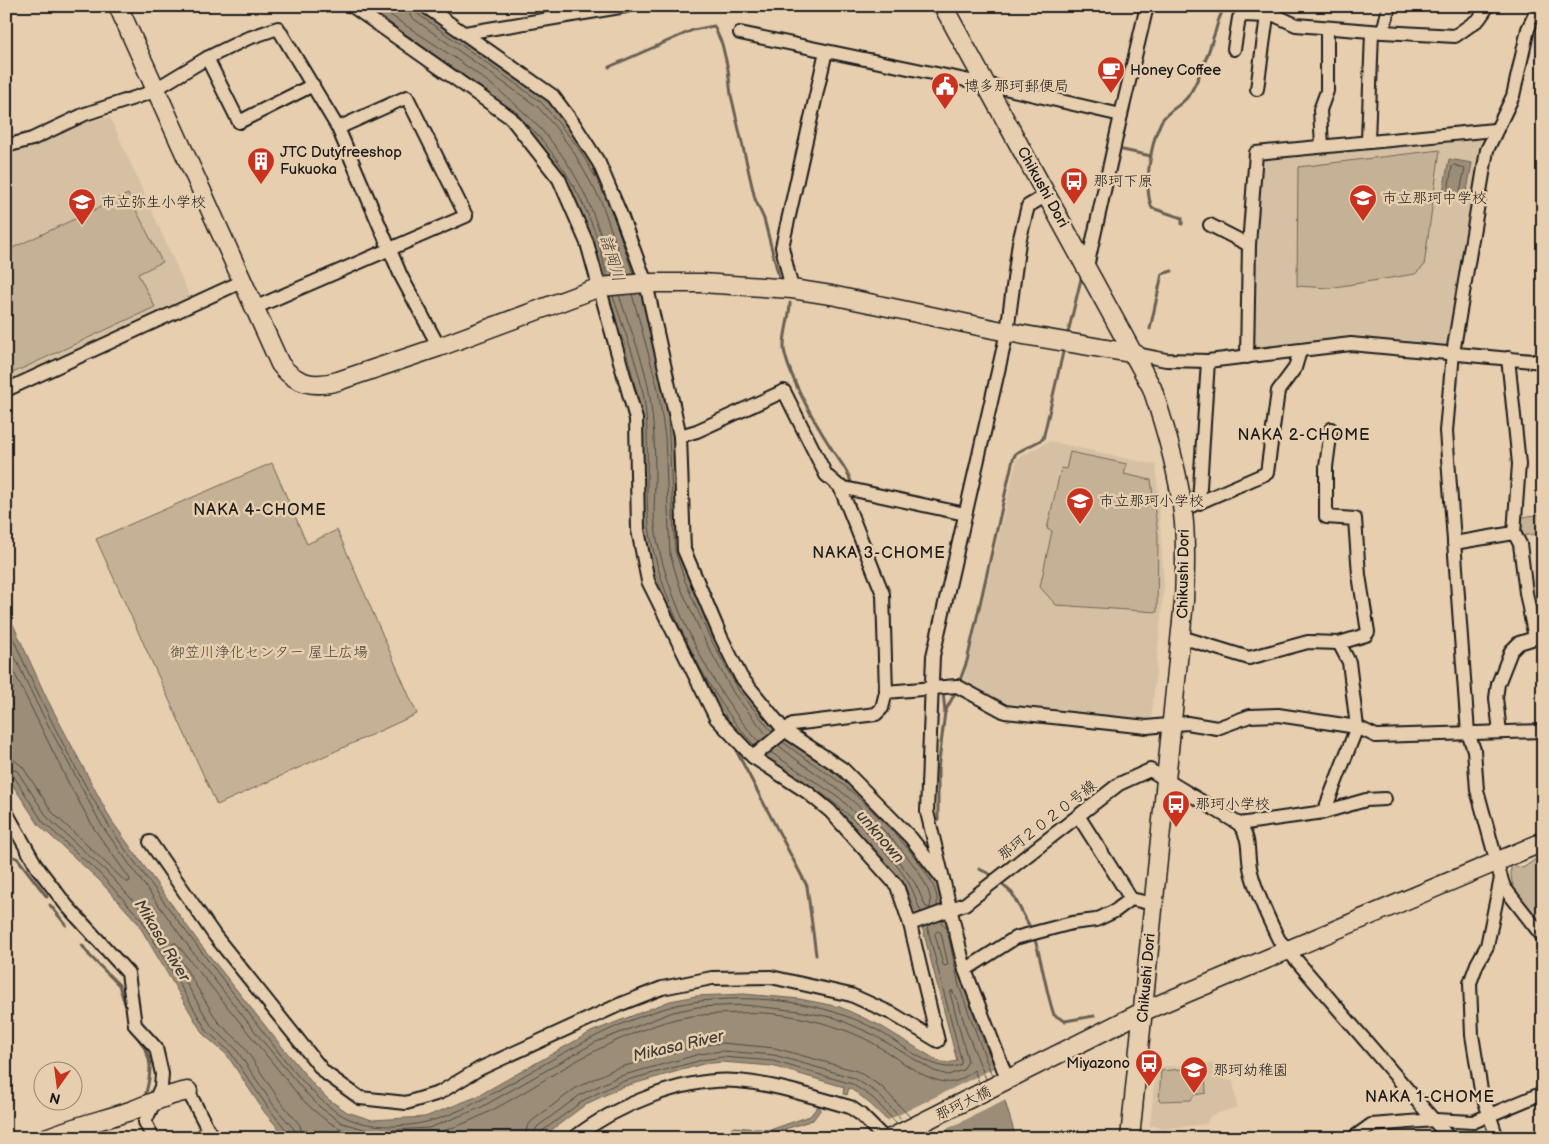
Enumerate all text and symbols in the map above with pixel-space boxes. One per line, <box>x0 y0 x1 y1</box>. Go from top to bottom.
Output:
cafe icon: Honey Coffee <box>1096 55 1126 94</box>
place label: Honey Coffee <box>1130 61 1221 80</box>
public building icon: 博多那珂郵便局 <box>930 71 960 110</box>
place label: 博多那珂郵便局 <box>964 77 1069 96</box>
place label: JTC Dutyfreeshop Fukuoka <box>280 143 402 179</box>
street label: Chikushi Dori <box>1013 143 1073 231</box>
building icon: JTC Dutyfreeshop Fukuoka <box>246 146 276 185</box>
bus stop icon: 那珂下原 <box>1059 166 1089 205</box>
place label: 那珂下原 <box>1093 172 1153 191</box>
school or university icon: 市立那珂中学校 <box>1348 183 1378 222</box>
school or university icon: 市立弥生小学校 <box>67 187 97 226</box>
place label: 市立那珂中学校 <box>1382 189 1487 208</box>
place label: 市立弥生小学校 <box>101 193 206 212</box>
water label: 諸岡川 <box>595 233 628 284</box>
district label: NAKA 2-CHOME <box>1237 426 1371 445</box>
school or university icon: 市立那珂小学校 <box>1065 486 1095 525</box>
place label: 市立那珂小学校 <box>1099 492 1204 511</box>
district label: NAKA 4-CHOME <box>193 501 327 520</box>
street label: Chikushi Dori <box>1173 529 1194 619</box>
district label: NAKA 3-CHOME <box>812 544 946 563</box>
park label: 御笠川浄化センター 屋上広場 <box>170 643 368 662</box>
street label: 那珂２０２０号線 <box>994 776 1100 865</box>
bus stop icon: 那珂小学校 <box>1161 789 1191 828</box>
place label: 那珂小学校 <box>1195 795 1270 814</box>
water label: unknown <box>852 807 908 867</box>
water label: Mikasa River <box>130 896 194 986</box>
street label: Chikushi Dori <box>1133 933 1160 1023</box>
water label: Mikasa River <box>631 1027 727 1066</box>
bus stop icon: Miyazono <box>1134 1048 1164 1087</box>
place label: Miyazono <box>1066 1054 1130 1073</box>
school or university icon: 那珂幼稚園 <box>1179 1055 1209 1094</box>
place label: 那珂幼稚園 <box>1213 1061 1288 1080</box>
north arrow <box>32 1062 82 1112</box>
street label: 那珂大橋 <box>932 1082 994 1125</box>
district label: NAKA 1-CHOME <box>1365 1088 1495 1107</box>
text: N <box>48 1089 62 1108</box>

